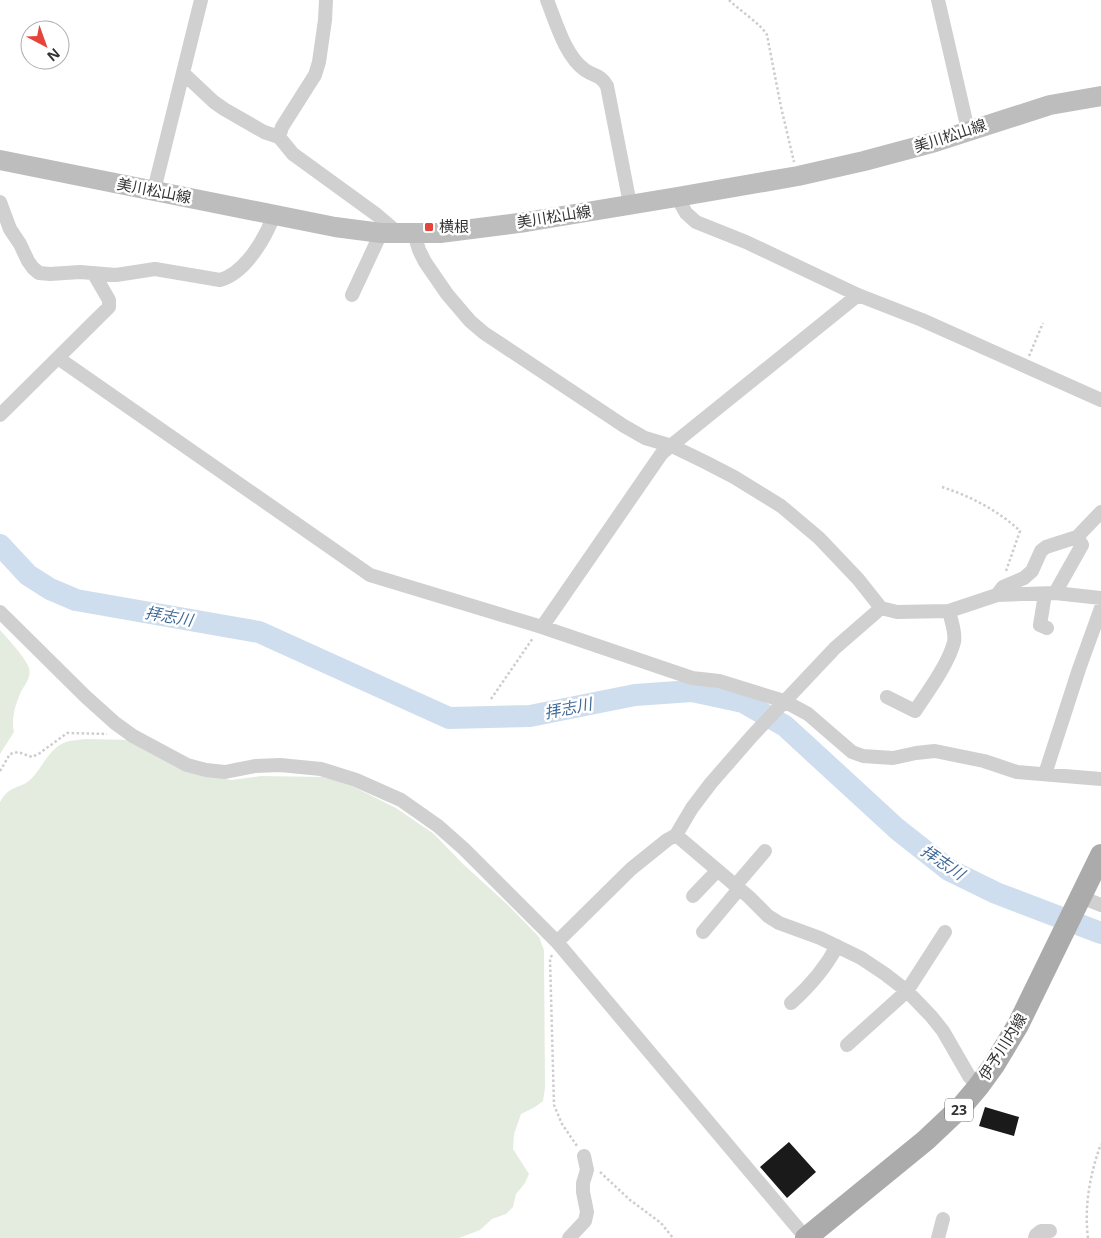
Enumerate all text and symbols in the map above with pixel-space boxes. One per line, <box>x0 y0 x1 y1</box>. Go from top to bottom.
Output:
north arrow <box>20 20 70 70</box>
text: N <box>43 44 64 66</box>
street label: 美川松山線 <box>911 114 988 156</box>
street label: 美川松山線 <box>115 173 193 207</box>
street label: 美川松山線 <box>515 200 592 232</box>
place label: 横根 <box>439 216 469 236</box>
marker: 横根 <box>423 221 435 233</box>
water label: 拝志川 <box>143 601 197 631</box>
water label: 拝志川 <box>542 692 596 723</box>
water label: 拝志川 <box>917 839 971 886</box>
street label: 伊予川内線 <box>974 1009 1031 1084</box>
road number: 23 <box>945 1098 973 1122</box>

